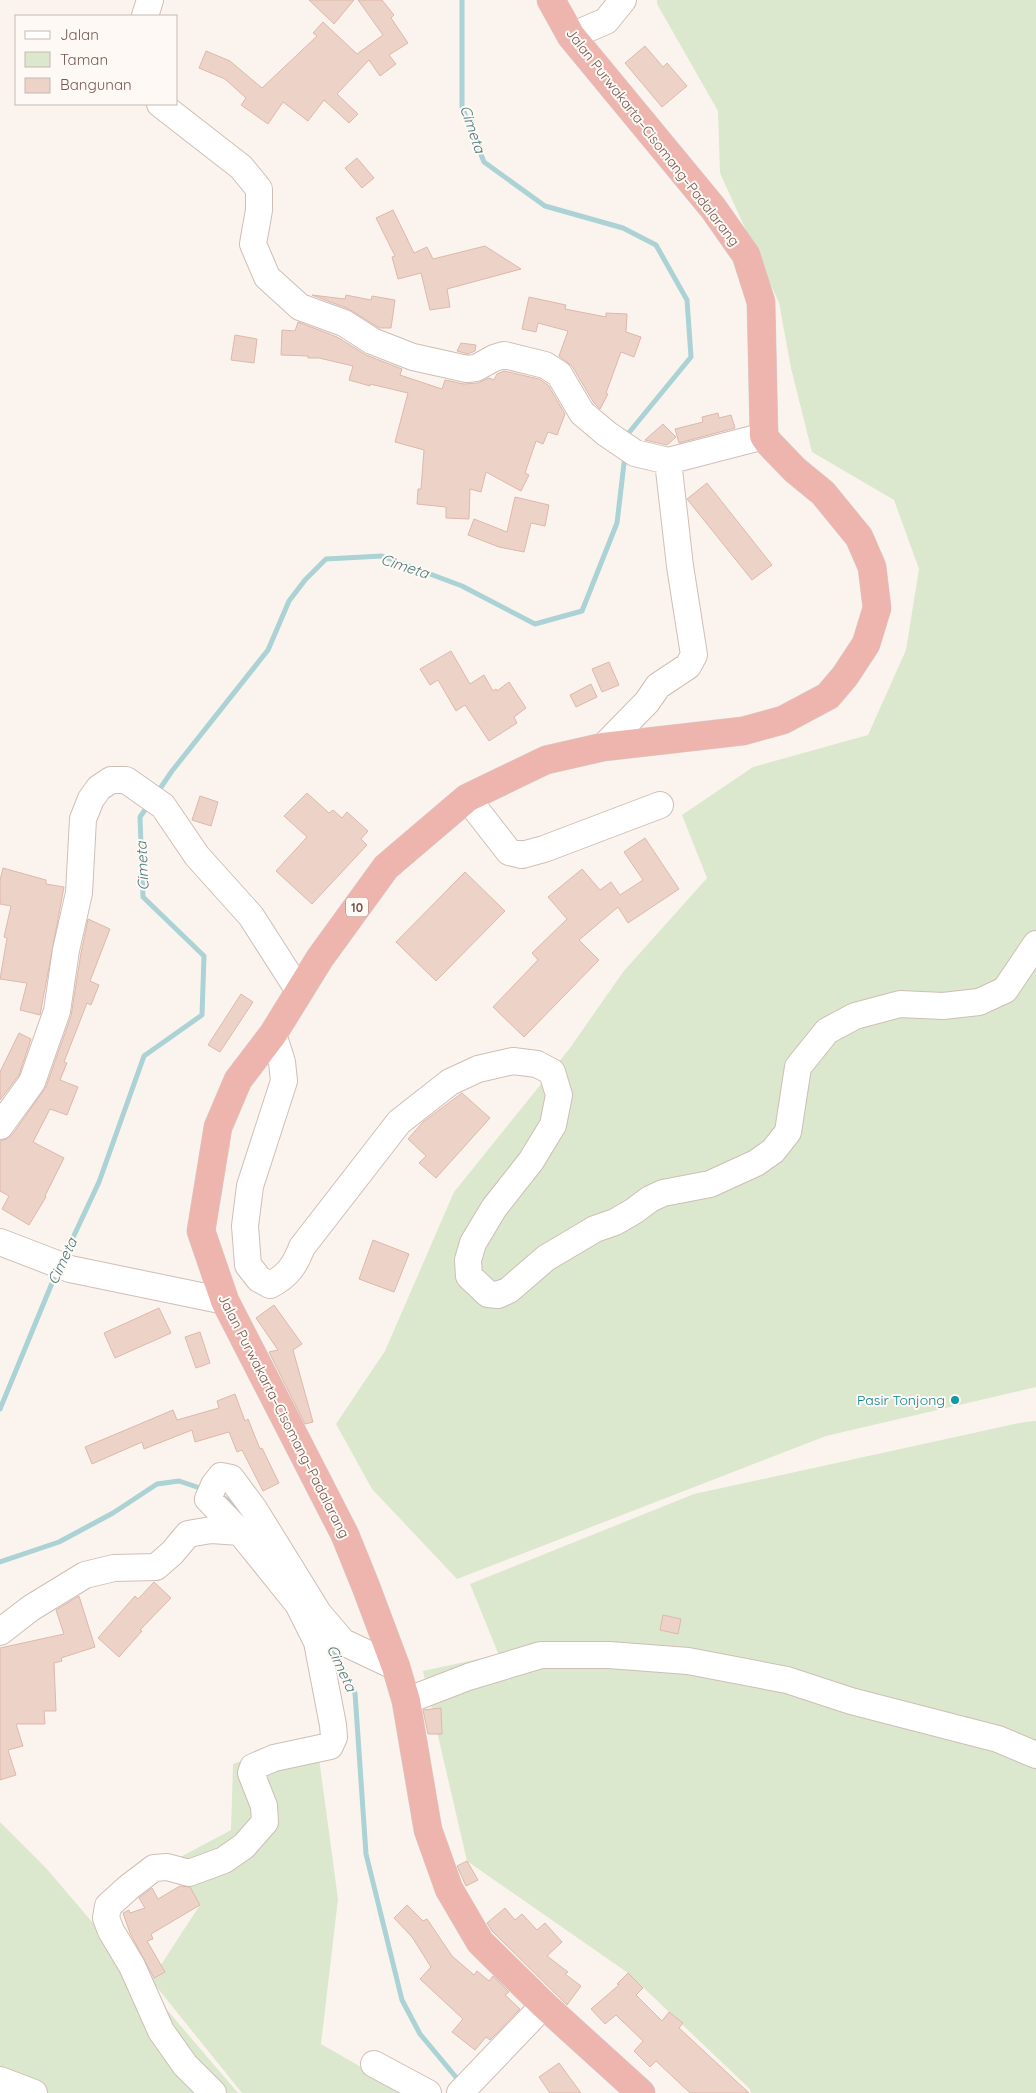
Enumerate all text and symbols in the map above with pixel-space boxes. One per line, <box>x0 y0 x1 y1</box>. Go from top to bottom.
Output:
legend <box>15 15 178 105</box>
street label: Jalan Purwakarta–Cisomang–Padalarang <box>562 24 744 250</box>
text: Jalan <box>60 25 99 44</box>
text: Taman <box>60 50 108 69</box>
text: Bangunan <box>60 75 132 94</box>
water label: Cimeta <box>456 103 490 156</box>
water label: Cimeta <box>379 549 432 583</box>
water label: Cimeta <box>131 840 153 891</box>
road number: 10 <box>346 898 368 916</box>
water label: Cimeta <box>43 1234 81 1287</box>
street label: Jalan Purwakarta–Cisomang–Padalarang <box>214 1291 354 1541</box>
place label: Pasir Tonjong <box>857 1391 945 1409</box>
marker: Pasir Tonjong <box>949 1394 961 1406</box>
water label: Cimeta <box>323 1642 361 1695</box>

